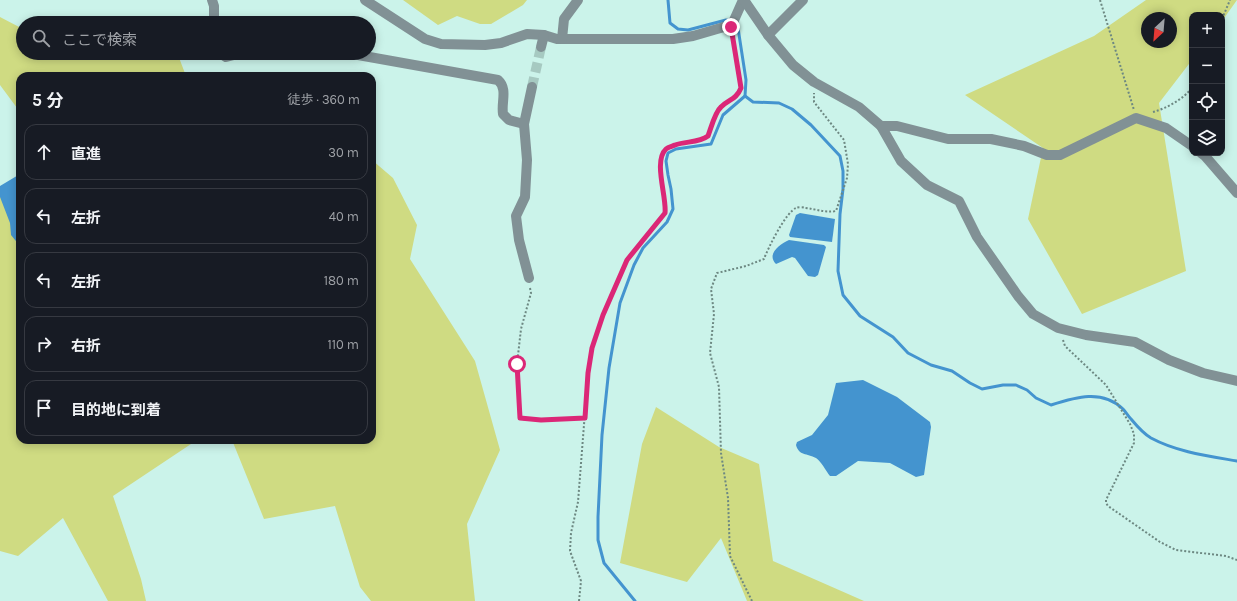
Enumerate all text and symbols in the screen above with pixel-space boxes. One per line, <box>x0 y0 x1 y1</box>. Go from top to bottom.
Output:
north arrow <box>1141 12 1177 48</box>
map controls <box>1189 12 1225 156</box>
button: + <box>1189 12 1225 48</box>
search box <box>16 16 376 60</box>
route end <box>722 18 740 36</box>
icon: search <box>30 27 52 49</box>
text: ここで検索 <box>62 31 137 49</box>
button: − <box>1189 48 1225 84</box>
button: locate <box>1189 84 1225 120</box>
text: 5 分 <box>32 90 63 110</box>
text: 徒歩 · 360 m <box>287 92 360 107</box>
button: layers <box>1189 120 1225 156</box>
icon: ahead <box>33 141 55 163</box>
text: 直進 <box>71 145 101 163</box>
text: 30 m <box>328 145 359 160</box>
icon: left <box>33 205 55 227</box>
text: 左折 <box>71 209 101 227</box>
text: 40 m <box>329 209 359 224</box>
icon: left <box>33 269 55 291</box>
text: 左折 <box>71 273 101 291</box>
text: 180 m <box>324 273 359 288</box>
icon: right <box>33 333 55 355</box>
text: 右折 <box>71 337 101 355</box>
text: 110 m <box>327 337 359 352</box>
route start <box>508 355 526 373</box>
icon: arrive <box>33 397 55 419</box>
text: 目的地に到着 <box>71 401 161 419</box>

